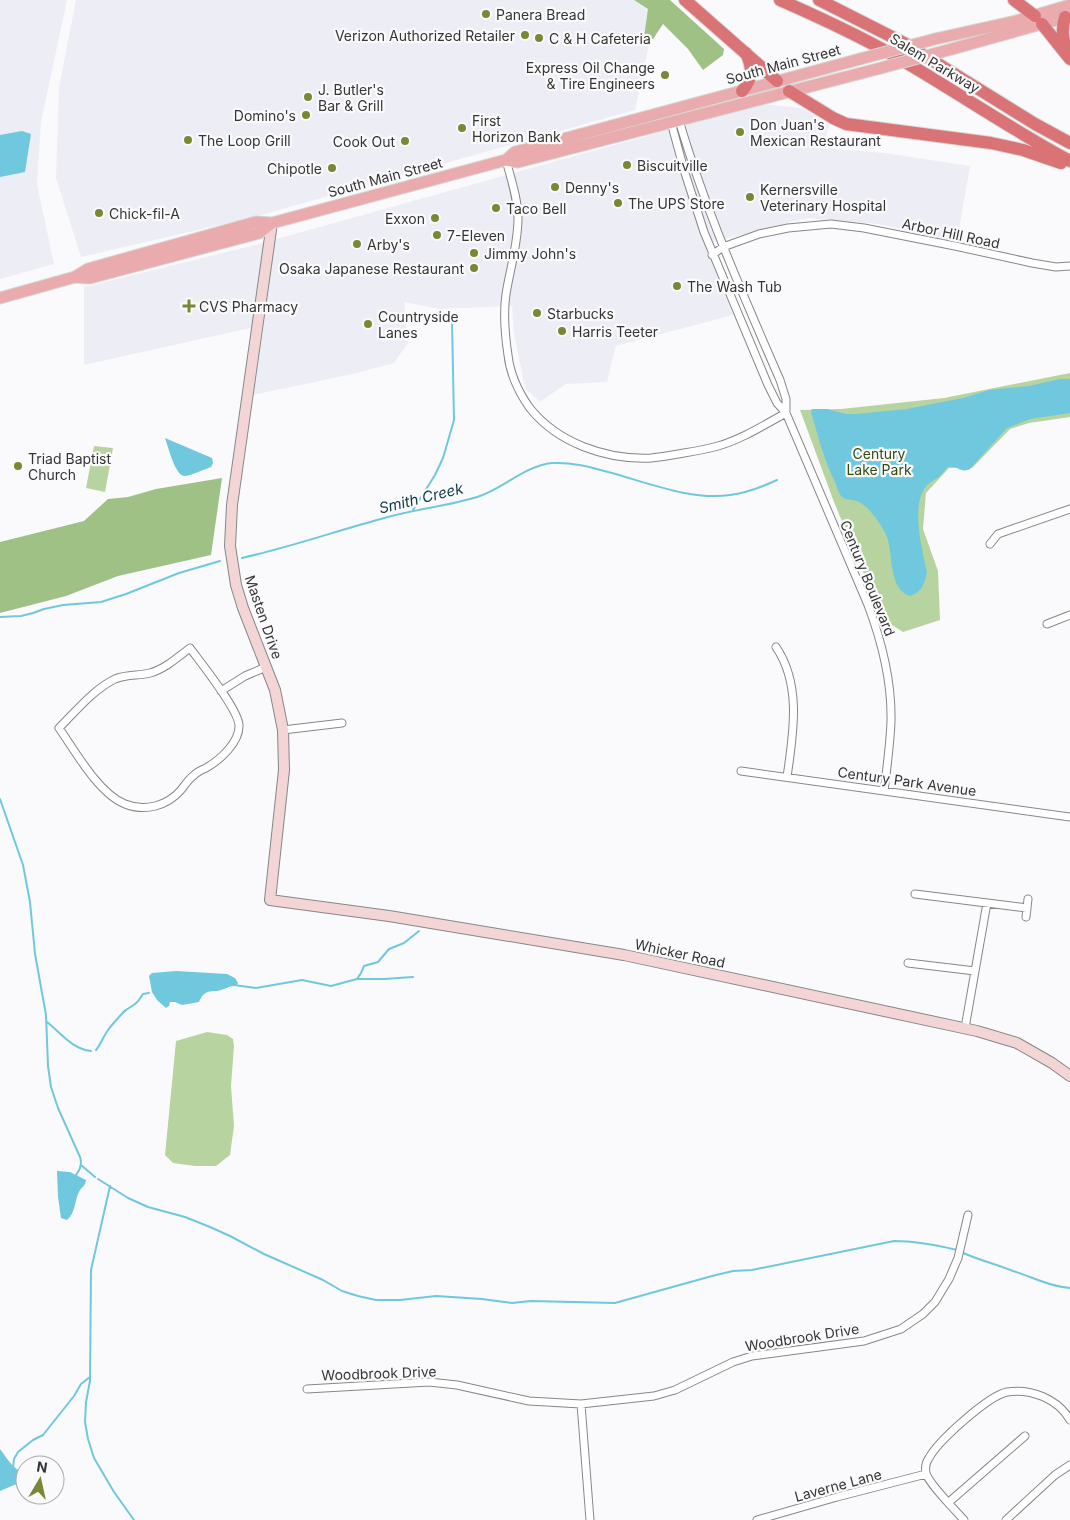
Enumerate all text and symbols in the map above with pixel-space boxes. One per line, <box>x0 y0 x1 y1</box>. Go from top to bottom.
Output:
place label: Panera Bread <box>496 6 585 23</box>
marker: Panera Bread <box>480 8 492 20</box>
place label: Verizon Authorized Retailer <box>335 27 515 44</box>
marker: Verizon Authorized Retailer <box>519 29 531 41</box>
place label: C & H Cafeteria <box>549 30 651 47</box>
street label: Salem Parkway <box>887 30 983 97</box>
marker: C & H Cafeteria <box>533 32 545 44</box>
street label: South Main Street <box>724 40 843 87</box>
place label: Express Oil Change & Tire Engineers <box>526 59 655 92</box>
marker: Express Oil Change & Tire Engineers <box>659 69 671 81</box>
place label: J. Butler's Bar & Grill <box>318 81 384 114</box>
marker: J. Butler's Bar & Grill <box>302 91 314 103</box>
place label: Domino's <box>234 107 296 124</box>
marker: Domino's <box>300 109 312 121</box>
place label: First Horizon Bank <box>472 112 561 145</box>
place label: Don Juan's Mexican Restaurant <box>750 116 881 149</box>
marker: First Horizon Bank <box>456 122 468 134</box>
marker: Don Juan's Mexican Restaurant <box>734 126 746 138</box>
place label: The Loop Grill <box>198 132 291 149</box>
place label: Cook Out <box>333 133 395 150</box>
marker: The Loop Grill <box>182 134 194 146</box>
marker: Cook Out <box>399 135 411 147</box>
street label: South Main Street <box>326 153 445 200</box>
place label: Biscuitville <box>637 157 708 174</box>
marker: Biscuitville <box>621 159 633 171</box>
place label: Chipotle <box>267 160 322 177</box>
marker: Chipotle <box>326 162 338 174</box>
place label: Denny's <box>565 179 619 196</box>
marker: Denny's <box>549 181 561 193</box>
place label: Kernersville Veterinary Hospital <box>760 181 886 214</box>
marker: Kernersville Veterinary Hospital <box>744 191 756 203</box>
place label: The UPS Store <box>628 195 725 212</box>
marker: The UPS Store <box>612 197 624 209</box>
place label: Taco Bell <box>506 200 566 217</box>
marker: Taco Bell <box>490 202 502 214</box>
place label: Chick-fil-A <box>109 205 180 222</box>
marker: Chick-fil-A <box>93 207 105 219</box>
place label: Exxon <box>385 210 425 227</box>
marker: Exxon <box>429 212 441 224</box>
street label: Arbor Hill Road <box>901 214 1001 252</box>
place label: 7-Eleven <box>447 227 505 244</box>
marker: 7-Eleven <box>431 229 443 241</box>
place label: Arby's <box>367 236 410 253</box>
marker: Arby's <box>351 238 363 250</box>
place label: Jimmy John's <box>484 245 576 262</box>
marker: Jimmy John's <box>468 247 480 259</box>
place label: Osaka Japanese Restaurant <box>279 260 464 277</box>
marker: Osaka Japanese Restaurant <box>468 262 480 274</box>
place label: The Wash Tub <box>687 278 782 295</box>
marker: The Wash Tub <box>671 280 683 292</box>
place label: CVS Pharmacy <box>199 298 298 315</box>
marker: CVS Pharmacy <box>183 300 195 312</box>
place label: Starbucks <box>547 305 614 322</box>
marker: Starbucks <box>531 307 543 319</box>
place label: Countryside Lanes <box>378 308 459 341</box>
marker: Countryside Lanes <box>362 318 374 330</box>
place label: Harris Teeter <box>572 323 658 340</box>
marker: Harris Teeter <box>556 325 568 337</box>
park label: Century Lake Park <box>846 445 912 478</box>
place label: Triad Baptist Church <box>28 450 111 483</box>
marker: Triad Baptist Church <box>12 460 24 472</box>
water label: Smith Creek <box>377 478 466 518</box>
street label: Century Boulevard <box>837 518 899 638</box>
street label: Masten Drive <box>242 573 286 661</box>
street label: Century Park Avenue <box>837 763 977 799</box>
street label: Whicker Road <box>633 935 727 971</box>
street label: Woodbrook Drive <box>744 1320 860 1354</box>
street label: Woodbrook Drive <box>321 1362 437 1384</box>
north arrow <box>15 1455 65 1505</box>
text: N <box>36 1457 49 1476</box>
street label: Laverne Lane <box>793 1465 883 1505</box>

